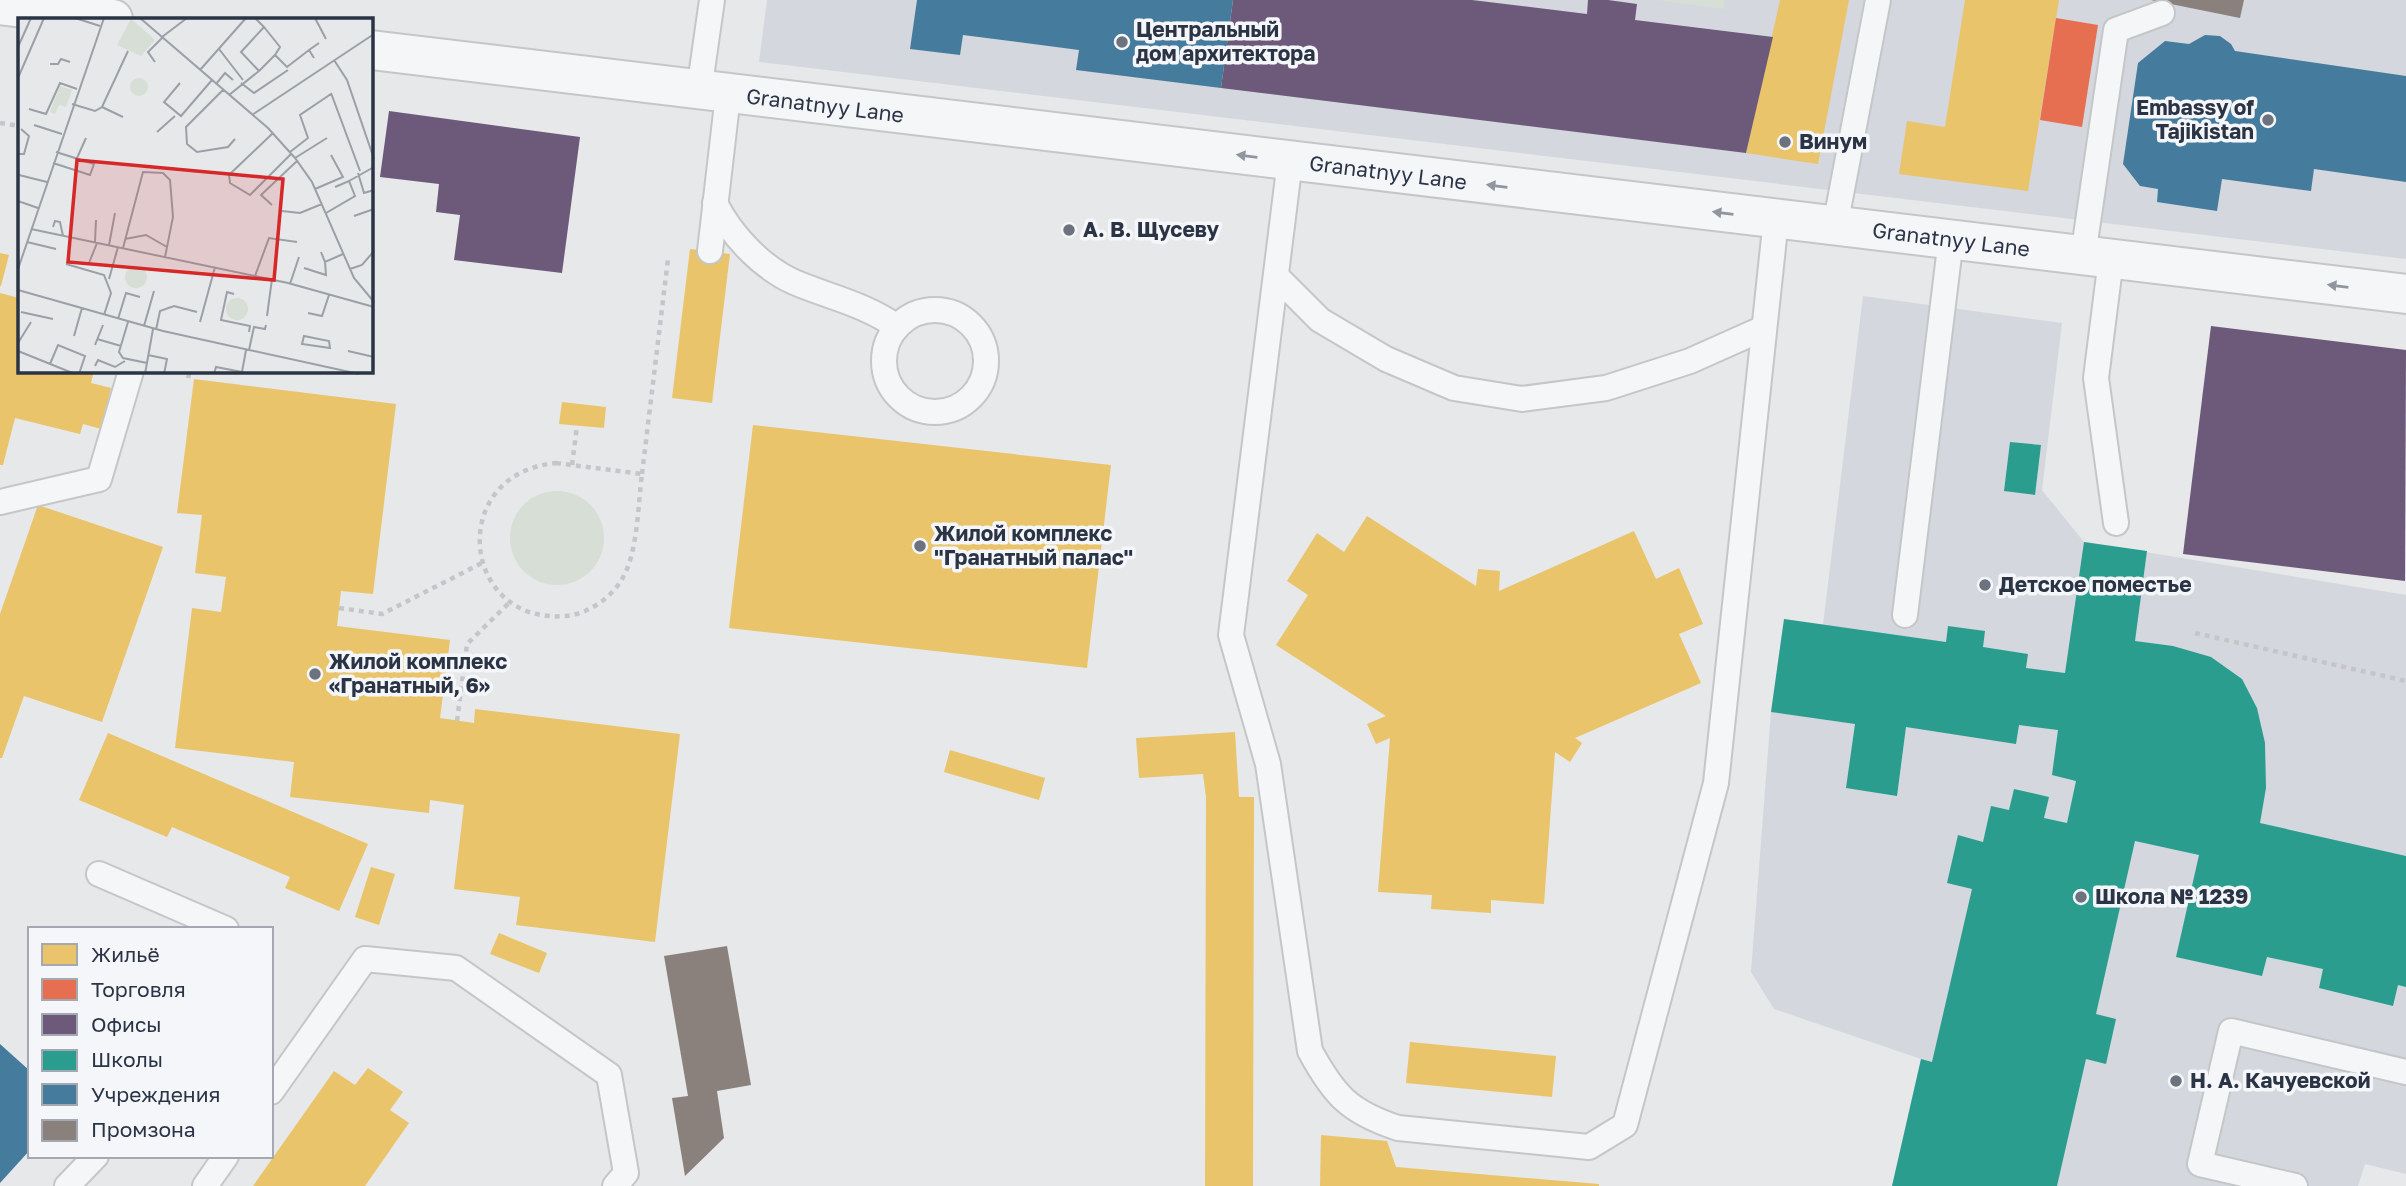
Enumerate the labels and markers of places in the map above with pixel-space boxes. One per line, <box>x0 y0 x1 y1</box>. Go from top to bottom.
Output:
place label: Центральный дом архитектора <box>1136 16 1315 66</box>
marker: Центральный дом архитектора <box>1114 34 1130 50</box>
place label: Embassy of Tajikistan <box>2136 94 2254 144</box>
marker: Embassy of Tajikistan <box>2260 112 2276 128</box>
place label: Винум <box>1799 128 1867 154</box>
marker: Винум <box>1777 134 1793 150</box>
place label: А. В. Щусеву <box>1083 216 1220 242</box>
marker: А. В. Щусеву <box>1061 222 1077 238</box>
place label: Жилой комплекс "Гранатный палас" <box>934 520 1133 570</box>
marker: Жилой комплекс "Гранатный палас" <box>912 538 928 554</box>
place label: Детское поместье <box>1999 571 2192 597</box>
marker: Детское поместье <box>1977 577 1993 593</box>
place label: Жилой комплекс «Гранатный, 6» <box>329 648 507 698</box>
marker: Жилой комплекс «Гранатный, 6» <box>307 666 323 682</box>
place label: Школа № 1239 <box>2095 883 2248 909</box>
marker: Школа № 1239 <box>2073 889 2089 905</box>
place label: Н. А. Качуевской <box>2190 1067 2371 1093</box>
marker: Н. А. Качуевской <box>2168 1073 2184 1089</box>

